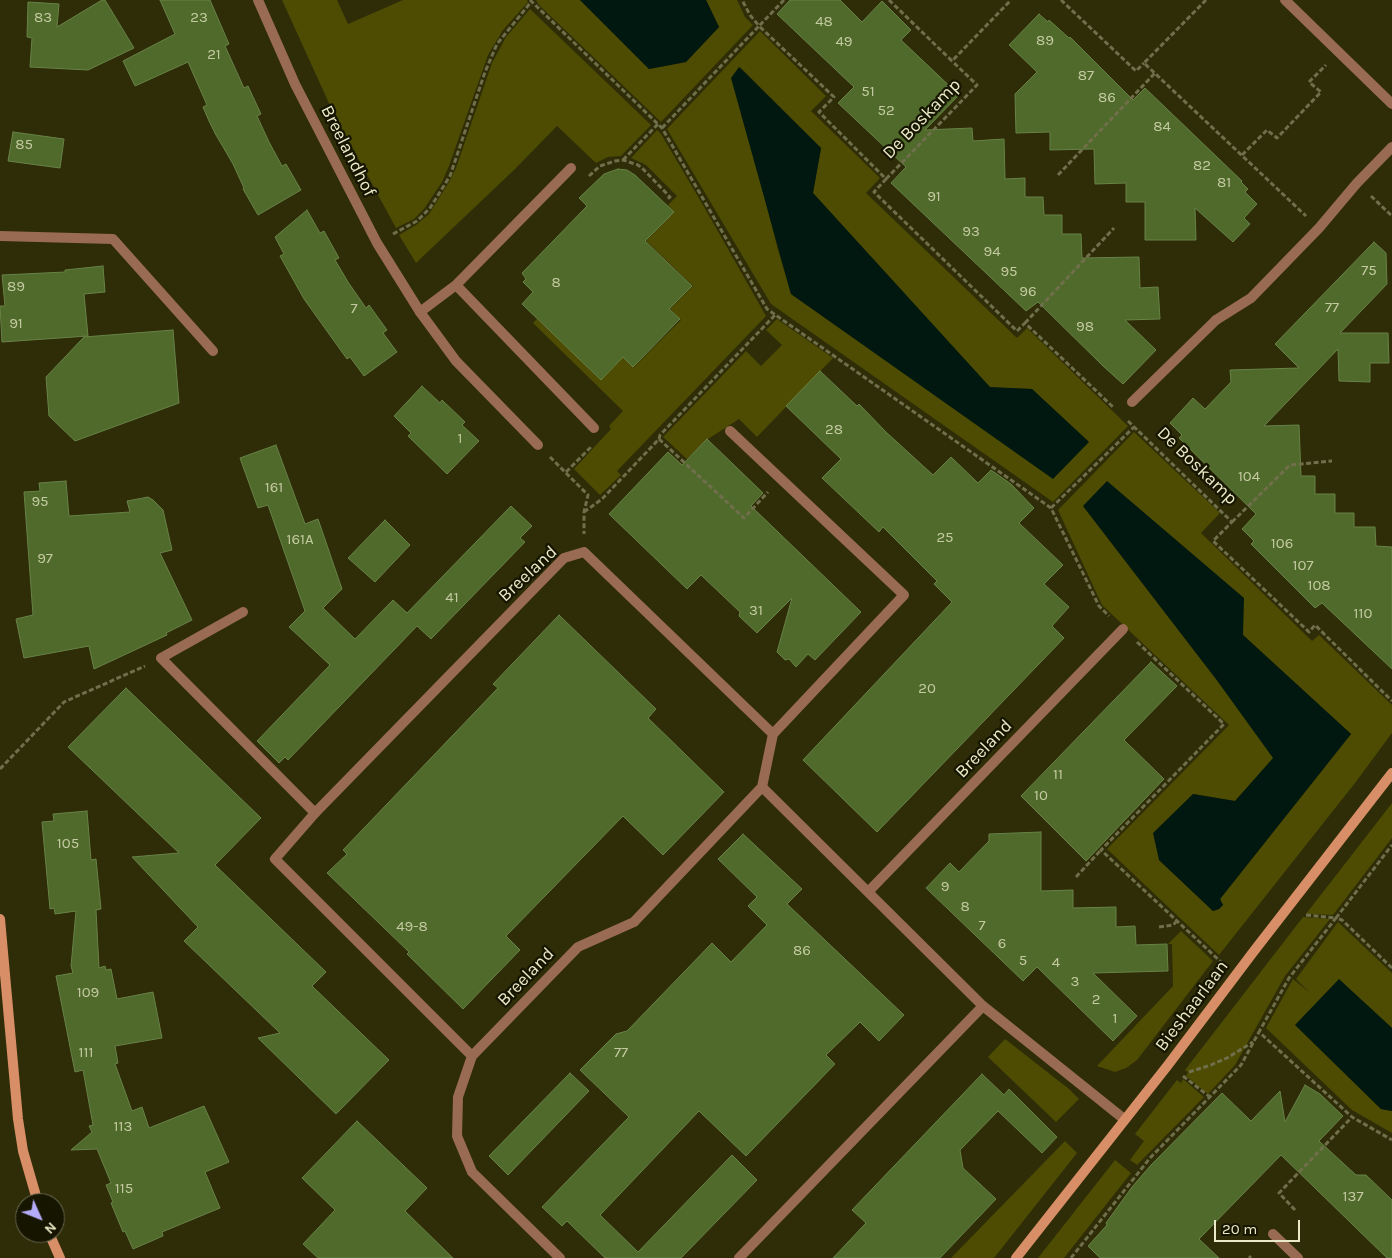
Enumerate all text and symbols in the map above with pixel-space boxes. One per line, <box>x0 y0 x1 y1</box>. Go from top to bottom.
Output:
house number: 83 <box>34 9 52 27</box>
house number: 23 <box>190 9 208 27</box>
house number: 48 <box>815 13 833 31</box>
house number: 89 <box>1036 32 1054 50</box>
house number: 49 <box>835 33 853 51</box>
house number: 21 <box>207 46 221 64</box>
house number: 87 <box>1078 67 1094 85</box>
street label: De Boskamp <box>878 74 966 164</box>
house number: 51 <box>861 83 875 101</box>
house number: 86 <box>1098 89 1116 107</box>
street label: Breelandhof <box>316 102 380 200</box>
house number: 52 <box>877 102 895 120</box>
house number: 84 <box>1153 118 1171 136</box>
house number: 85 <box>15 136 33 154</box>
house number: 82 <box>1193 157 1211 175</box>
house number: 81 <box>1217 174 1231 192</box>
house number: 91 <box>927 188 941 206</box>
house number: 93 <box>962 223 980 241</box>
house number: 94 <box>983 243 1001 261</box>
house number: 75 <box>1361 262 1377 280</box>
house number: 95 <box>1000 263 1018 281</box>
house number: 8 <box>551 274 561 292</box>
house number: 89 <box>7 278 25 296</box>
house number: 96 <box>1019 283 1037 301</box>
house number: 77 <box>1325 299 1339 317</box>
house number: 7 <box>350 300 358 318</box>
house number: 91 <box>9 315 23 333</box>
house number: 98 <box>1076 318 1094 336</box>
house number: 28 <box>825 421 843 439</box>
street label: De Boskamp <box>1152 422 1242 510</box>
house number: 1 <box>458 430 462 448</box>
house number: 104 <box>1238 468 1260 486</box>
house number: 161 <box>265 479 283 497</box>
house number: 95 <box>31 493 49 511</box>
house number: 25 <box>936 529 954 547</box>
house number: 161A <box>286 531 314 549</box>
house number: 106 <box>1271 535 1293 553</box>
street label: Breeland <box>494 541 562 607</box>
house number: 97 <box>37 550 53 568</box>
house number: 107 <box>1293 557 1313 575</box>
house number: 108 <box>1307 577 1331 595</box>
house number: 41 <box>445 589 459 607</box>
house number: 31 <box>749 602 763 620</box>
house number: 110 <box>1354 605 1372 623</box>
house number: 20 <box>918 680 936 698</box>
street label: Breeland <box>951 715 1017 783</box>
house number: 11 <box>1053 766 1063 784</box>
house number: 10 <box>1034 787 1048 805</box>
house number: 105 <box>57 835 79 853</box>
house number: 9 <box>941 878 949 896</box>
house number: 8 <box>960 898 970 916</box>
house number: 7 <box>978 917 986 935</box>
house number: 49-8 <box>396 918 428 936</box>
house number: 6 <box>998 935 1006 953</box>
house number: 86 <box>793 942 811 960</box>
street label: Breeland <box>493 943 559 1011</box>
house number: 5 <box>1019 952 1027 970</box>
house number: 4 <box>1052 954 1060 972</box>
street label: Bieshaarlaan <box>1151 956 1233 1056</box>
house number: 3 <box>1071 973 1079 991</box>
house number: 109 <box>77 984 99 1002</box>
house number: 2 <box>1092 991 1100 1009</box>
house number: 1 <box>1113 1010 1117 1028</box>
house number: 111 <box>79 1044 93 1062</box>
house number: 77 <box>614 1044 628 1062</box>
house number: 113 <box>114 1118 132 1136</box>
house number: 115 <box>115 1180 133 1198</box>
house number: 137 <box>1343 1188 1363 1206</box>
north arrow <box>15 1193 65 1243</box>
scale bar <box>1217 1210 1303 1242</box>
text: N <box>41 1219 60 1238</box>
text: 20 m <box>1222 1220 1257 1238</box>

